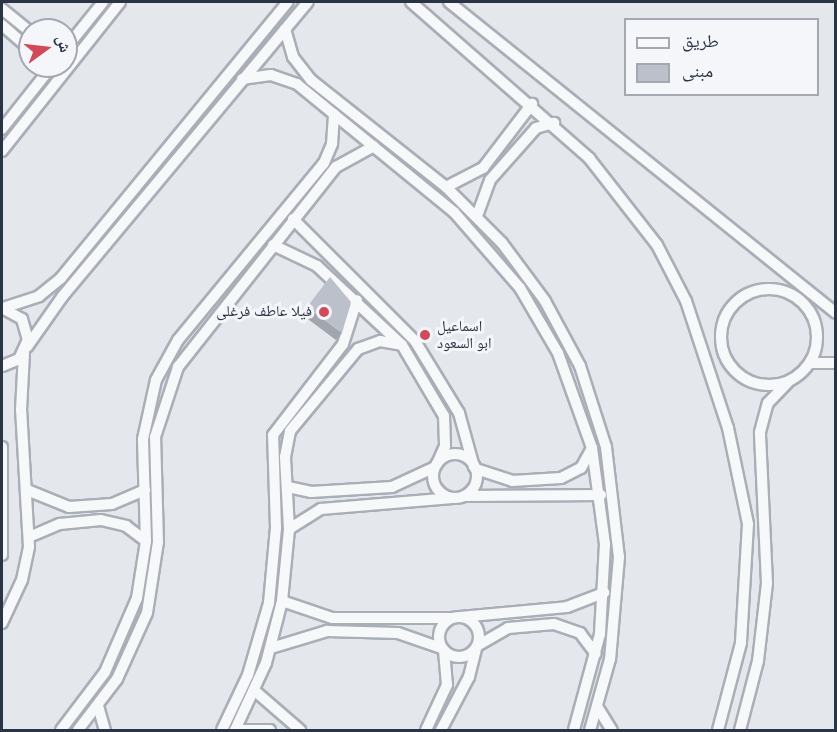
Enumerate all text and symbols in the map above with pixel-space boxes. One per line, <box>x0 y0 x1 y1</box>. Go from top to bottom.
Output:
north arrow <box>18 18 78 78</box>
legend <box>624 18 819 96</box>
text: طريق <box>682 30 719 52</box>
text: ش <box>53 33 75 54</box>
text: مبنى <box>682 60 713 82</box>
place label: فيلا عاطف فرغلى <box>216 303 312 321</box>
marker: فيلا عاطف فرغلى <box>317 305 331 319</box>
place label: اسماعيل ابو السعود <box>437 317 492 352</box>
marker: اسماعيل ابو السعود <box>418 328 432 342</box>

